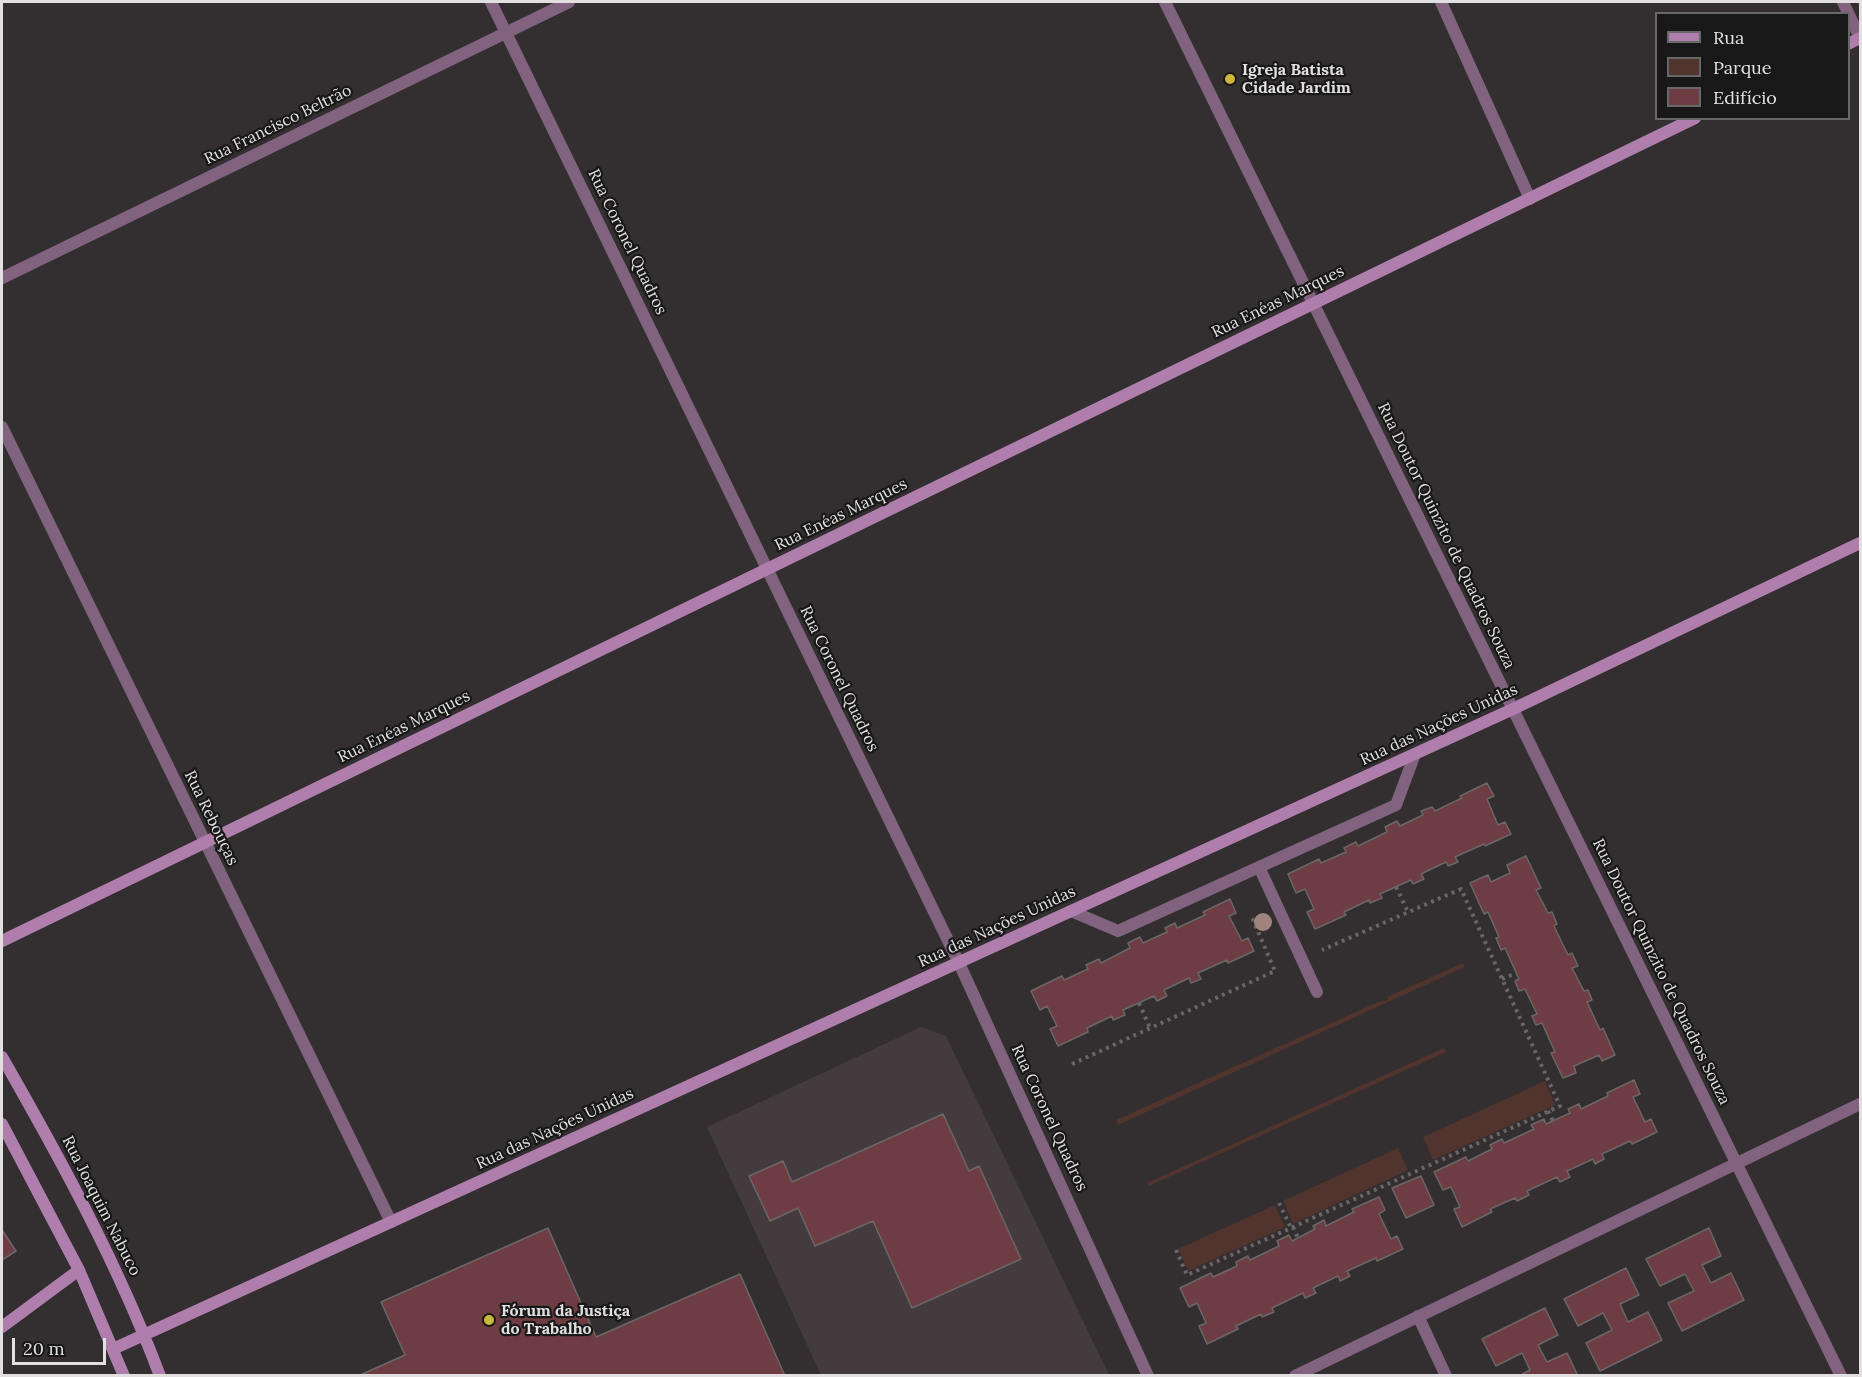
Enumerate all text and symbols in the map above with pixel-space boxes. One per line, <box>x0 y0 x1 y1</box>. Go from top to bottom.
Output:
legend <box>1655 12 1850 120</box>
text: Rua <box>1713 26 1744 49</box>
text: Parque <box>1713 56 1772 79</box>
place label: Igreja Batista Cidade Jardim <box>1242 60 1351 98</box>
marker: Igreja Batista Cidade Jardim <box>1223 72 1237 86</box>
street label: Rua Francisco Beltrão <box>201 81 355 169</box>
text: Edifício <box>1713 86 1777 109</box>
street label: Rua Coronel Quadros <box>583 166 671 318</box>
street label: Rua Enéas Marques <box>1209 262 1347 342</box>
street label: Rua Doutor Quinzito de Quadros Souza <box>1373 400 1519 672</box>
street label: Rua Enéas Marques <box>772 475 910 555</box>
street label: Rua Coronel Quadros <box>795 603 883 755</box>
street label: Rua das Nações Unidas <box>1357 680 1521 770</box>
street label: Rua Enéas Marques <box>335 687 473 767</box>
street label: Rua Rebouças <box>180 767 242 869</box>
street label: Rua Doutor Quinzito de Quadros Souza <box>1588 836 1734 1108</box>
street label: Rua das Nações Unidas <box>915 882 1079 972</box>
street label: Rua Coronel Quadros <box>1007 1042 1091 1194</box>
street label: Rua das Nações Unidas <box>473 1084 637 1174</box>
street label: Rua Joaquim Nabuco <box>57 1133 145 1279</box>
place label: Fórum da Justiça do Trabalho <box>501 1301 630 1339</box>
marker: Fórum da Justiça do Trabalho <box>482 1313 496 1327</box>
scale bar <box>15 1326 110 1364</box>
text: 20 m <box>23 1337 65 1360</box>

